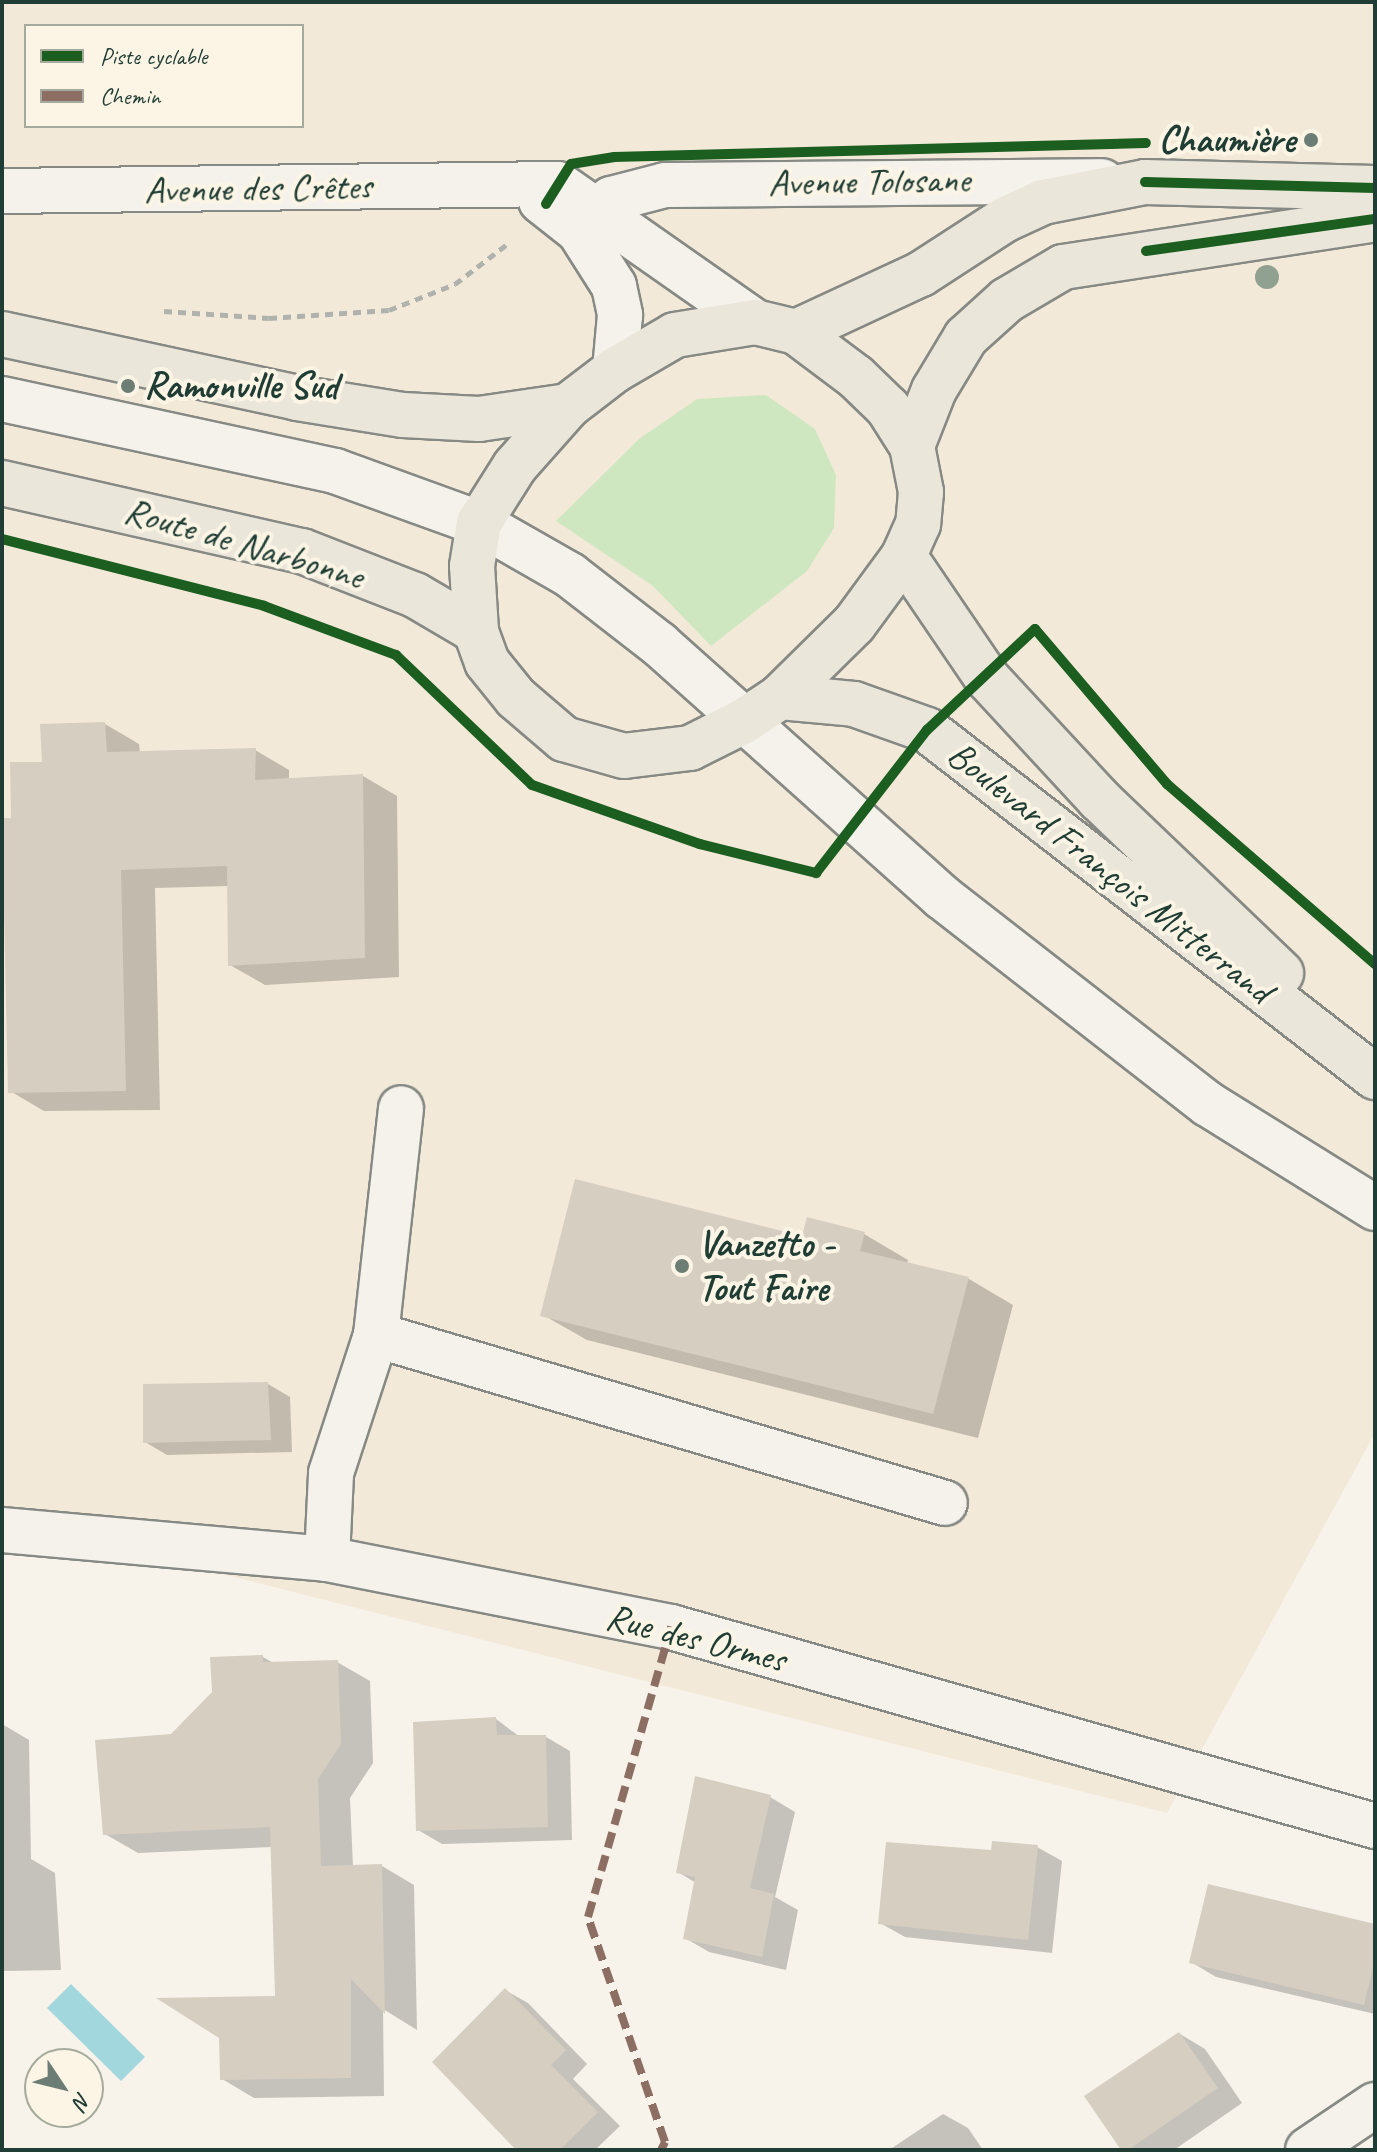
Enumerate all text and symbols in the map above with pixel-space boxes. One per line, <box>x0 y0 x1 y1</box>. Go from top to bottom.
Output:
legend <box>24 24 304 128</box>
text: Piste cyclable <box>100 41 207 71</box>
text: Chemin <box>100 81 160 111</box>
place label: Chaumière <box>1158 117 1295 163</box>
marker: Chaumière <box>1302 131 1320 149</box>
street label: Avenue Tolosane <box>768 156 970 206</box>
street label: Avenue des Crêtes <box>144 163 372 213</box>
place label: Ramonville Sud <box>144 363 337 409</box>
marker: Ramonville Sud <box>119 377 137 395</box>
street label: Route de Narbonne <box>119 487 369 599</box>
street label: Boulevard François Mitterrand <box>938 731 1282 1013</box>
place label: Vanzetto - Tout Faire <box>698 1221 834 1310</box>
marker: Vanzetto - Tout Faire <box>673 1257 691 1275</box>
street label: Rue des Ormes <box>601 1593 791 1683</box>
north arrow <box>24 2048 104 2128</box>
text: N <box>67 2087 97 2114</box>

